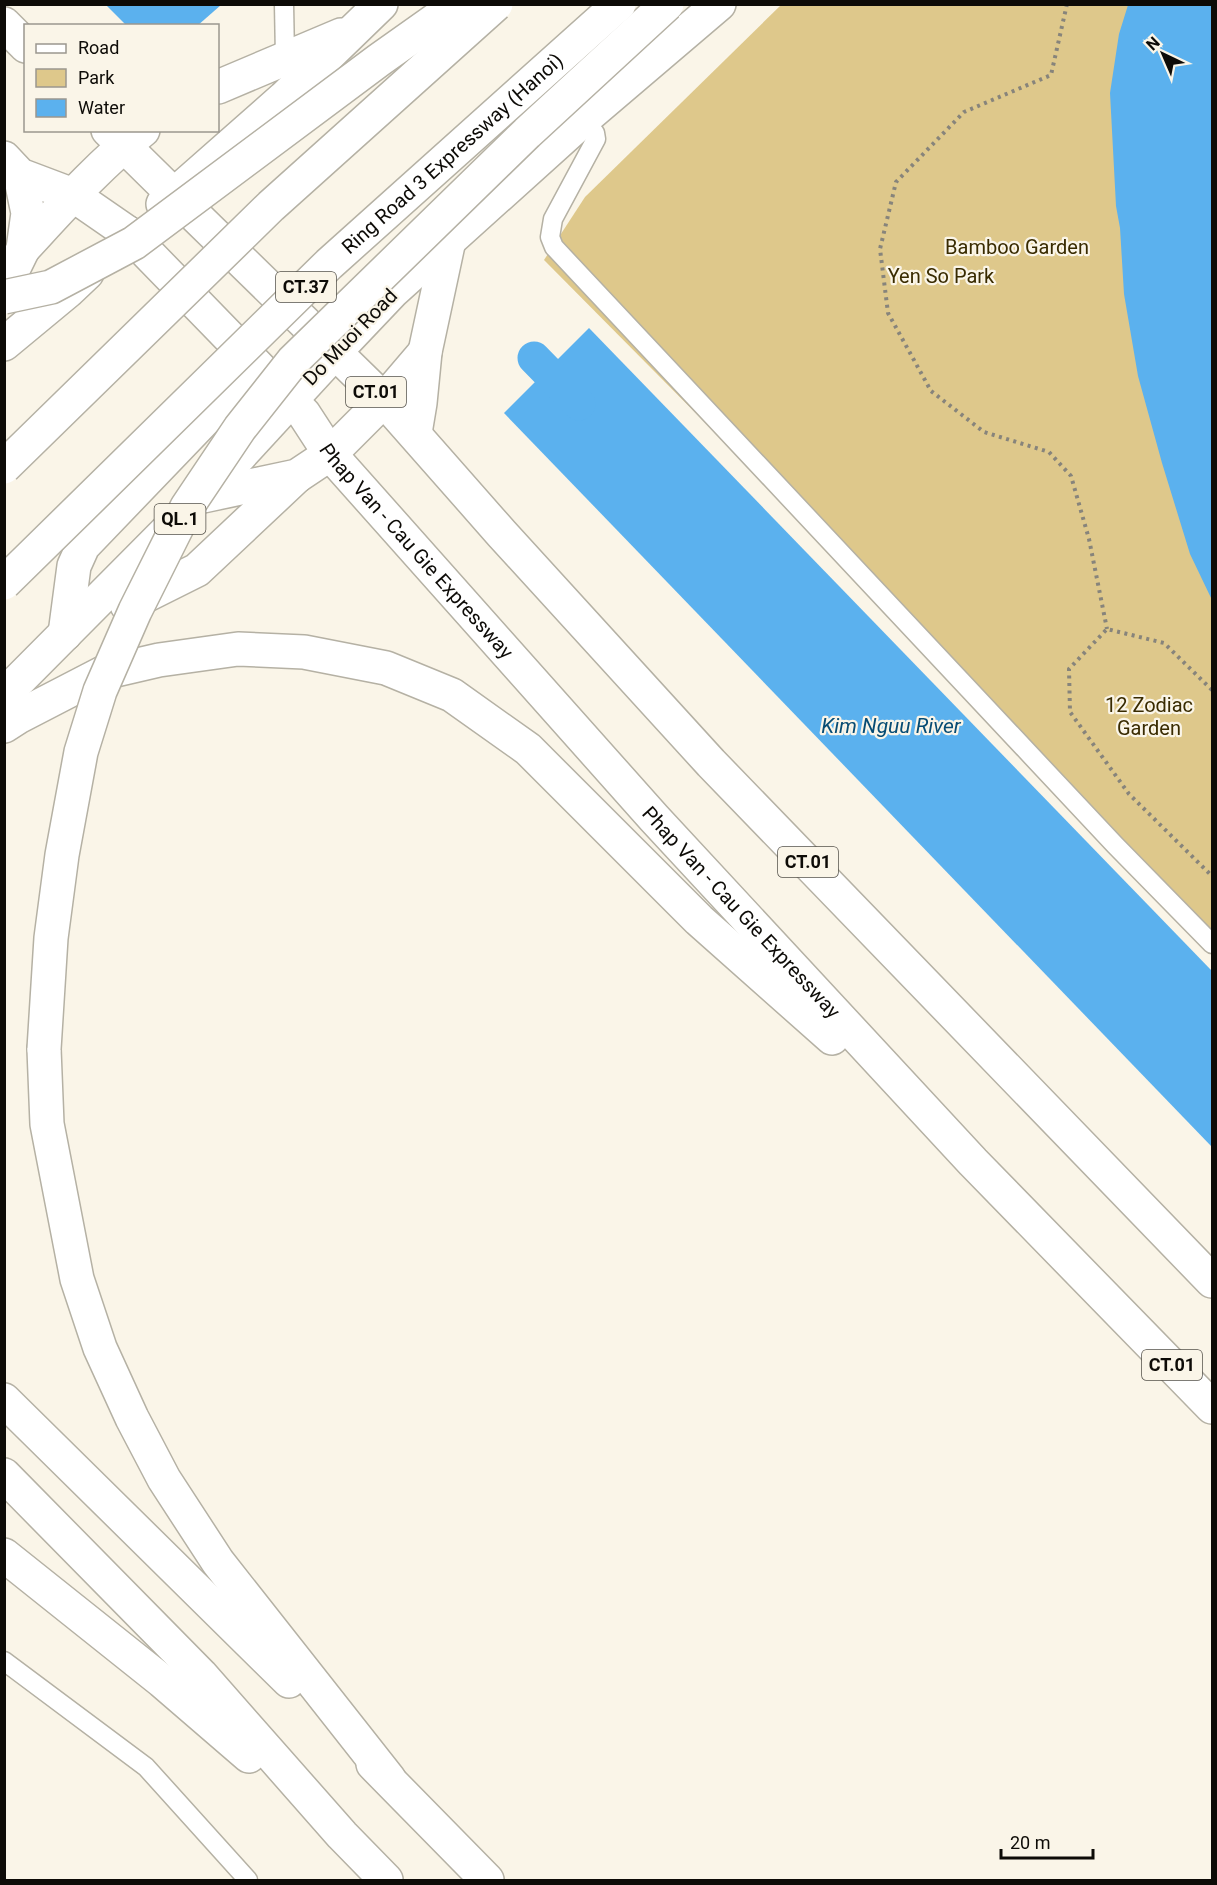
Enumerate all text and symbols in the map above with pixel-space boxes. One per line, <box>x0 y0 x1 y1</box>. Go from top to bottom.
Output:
legend <box>24 24 219 132</box>
north arrow <box>1133 24 1193 84</box>
text: N <box>1142 33 1164 54</box>
text: Road <box>78 37 119 58</box>
street label: Ring Road 3 Expressway (Hanoi) <box>337 48 568 259</box>
text: Park <box>78 67 115 88</box>
text: Water <box>78 97 125 118</box>
park label: Bamboo Garden <box>945 235 1089 259</box>
park label: Yen So Park <box>888 264 995 288</box>
road number: CT.37 <box>276 272 336 302</box>
street label: Do Muoi Road <box>298 284 402 390</box>
road number: CT.01 <box>346 377 406 407</box>
street label: Phap Van - Cau Gie Expressway <box>314 439 519 664</box>
road number: QL.1 <box>154 504 206 534</box>
park label: 12 Zodiac Garden <box>1105 693 1193 740</box>
water label: Kim Nguu River <box>821 714 962 738</box>
street label: Phap Van - Cau Gie Expressway <box>637 801 846 1023</box>
road number: CT.01 <box>778 847 838 877</box>
road number: CT.01 <box>1142 1350 1202 1380</box>
scale bar <box>1001 1822 1092 1860</box>
text: 20 m <box>1010 1832 1050 1853</box>

